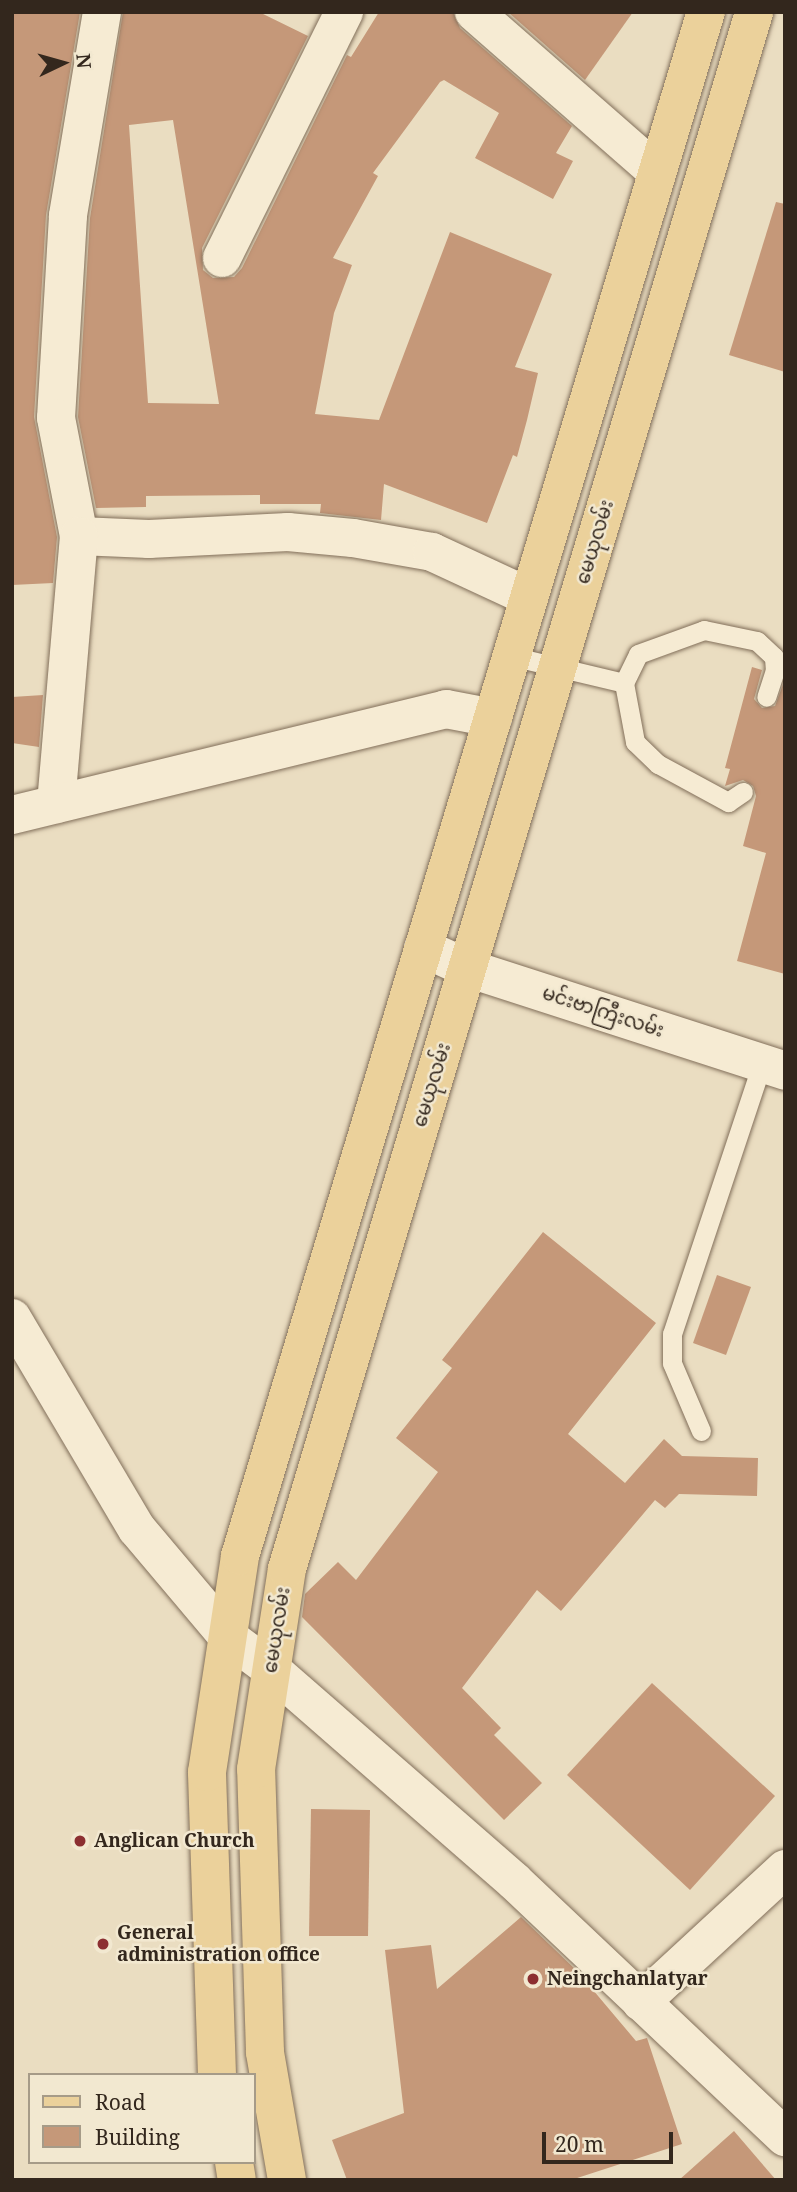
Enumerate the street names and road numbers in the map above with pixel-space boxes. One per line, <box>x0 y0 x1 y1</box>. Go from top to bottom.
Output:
street label: မေယုလမ်း <box>571 497 619 587</box>
street label: မင်းဗာကြီးလမ်း <box>539 982 667 1042</box>
street label: မေယုလမ်း <box>408 1040 456 1130</box>
street label: မေယုလမ်း <box>259 1585 295 1675</box>

